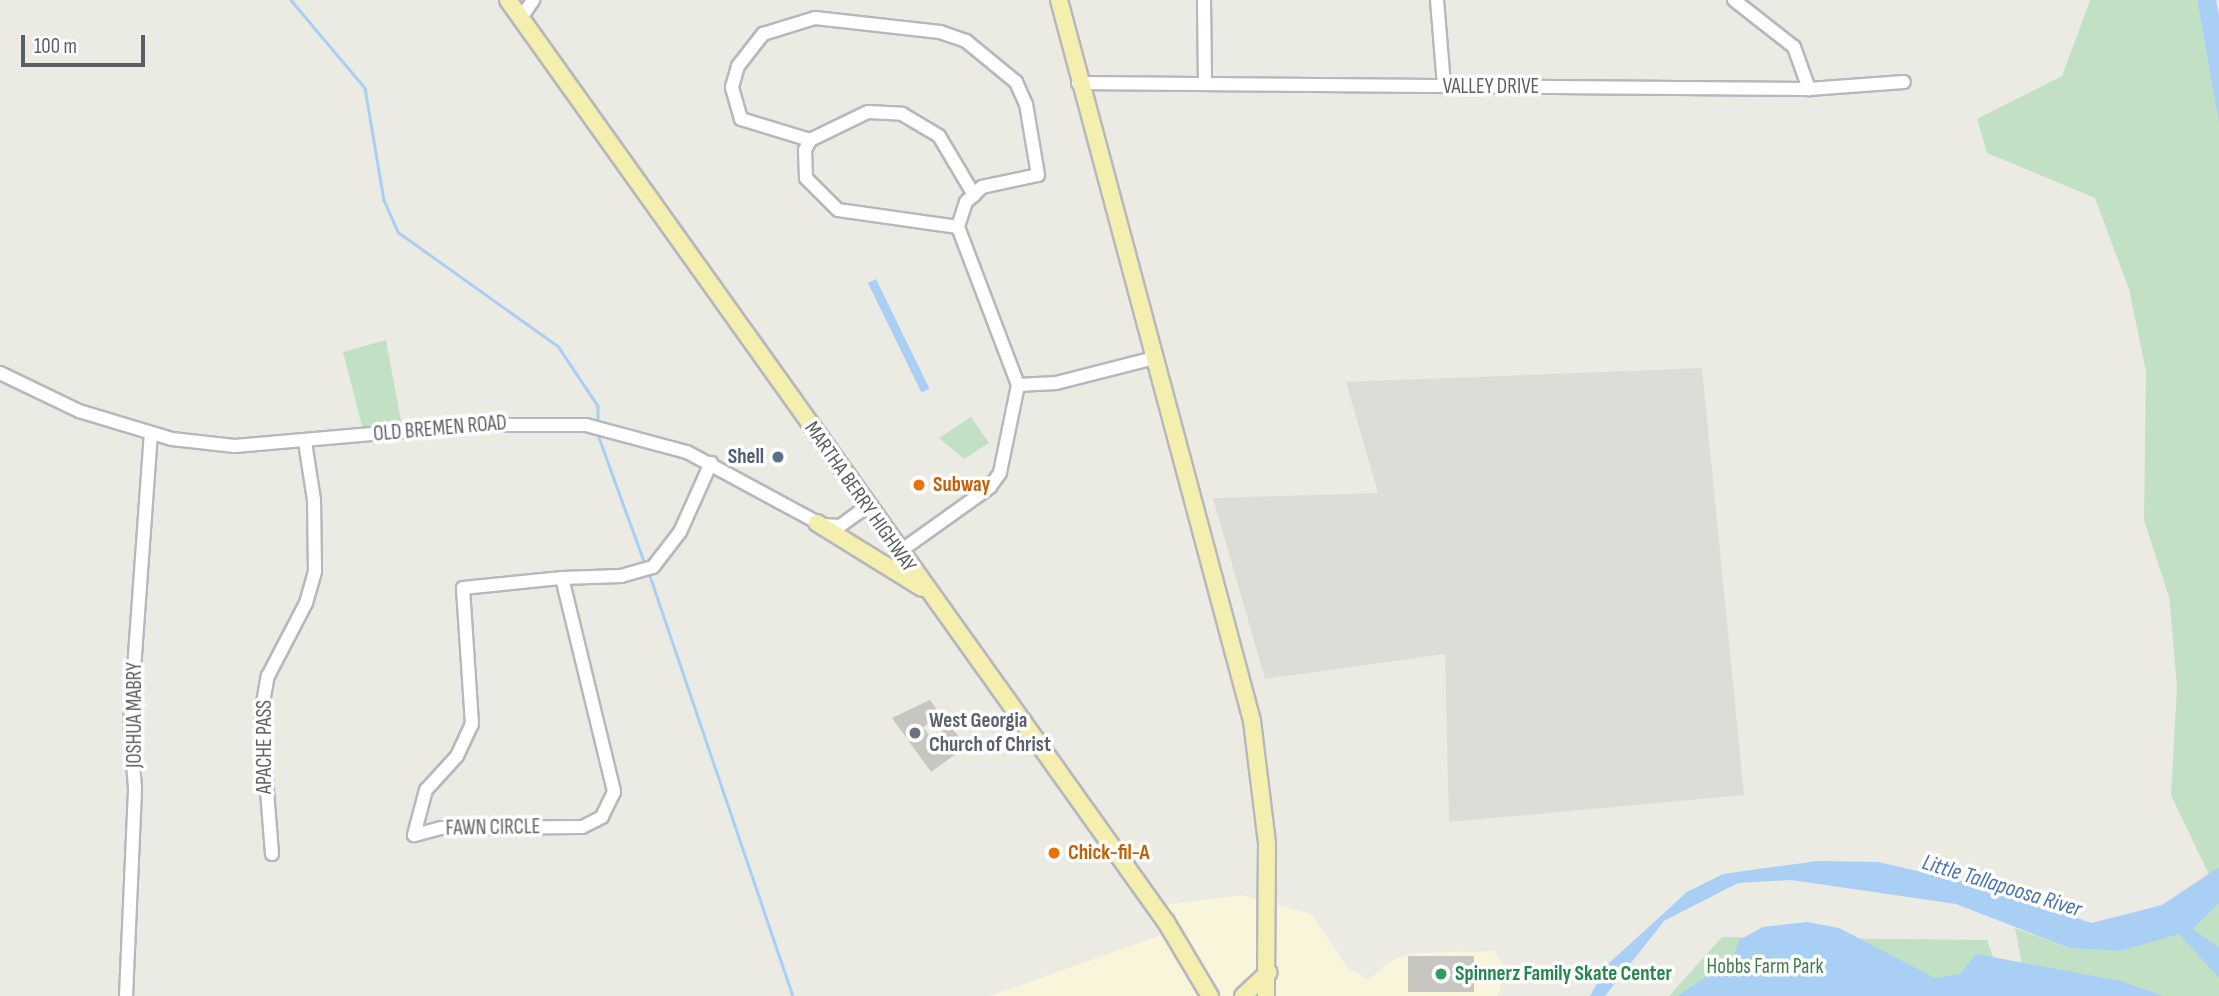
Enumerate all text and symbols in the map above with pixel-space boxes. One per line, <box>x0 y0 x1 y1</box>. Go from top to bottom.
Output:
scale bar <box>24 21 149 65</box>
text: 100 m <box>34 34 77 59</box>
street label: VALLEY DRIVE <box>1443 74 1539 100</box>
street label: OLD BREMEN ROAD <box>372 411 508 447</box>
street label: MARTHA BERRY HIGHWAY <box>799 417 921 577</box>
place label: Shell <box>728 444 764 470</box>
marker: Shell <box>770 449 786 465</box>
place label: Subway <box>933 472 990 498</box>
marker: Subway <box>911 477 927 493</box>
street label: JOSHUA MABRY <box>122 662 148 768</box>
street label: APACHE PASS <box>252 700 278 794</box>
place label: West Georgia Church of Christ <box>929 708 1051 758</box>
marker: West Georgia Church of Christ <box>907 725 923 741</box>
street label: FAWN CIRCLE <box>445 815 541 841</box>
place label: Chick-fil-A <box>1068 840 1150 866</box>
marker: Chick-fil-A <box>1046 845 1062 861</box>
water label: Little Tallapoosa River <box>1919 849 2085 923</box>
park label: Hobbs Farm Park <box>1707 954 1823 980</box>
place label: Spinnerz Family Skate Center <box>1455 961 1672 987</box>
marker: Spinnerz Family Skate Center <box>1433 966 1449 982</box>

